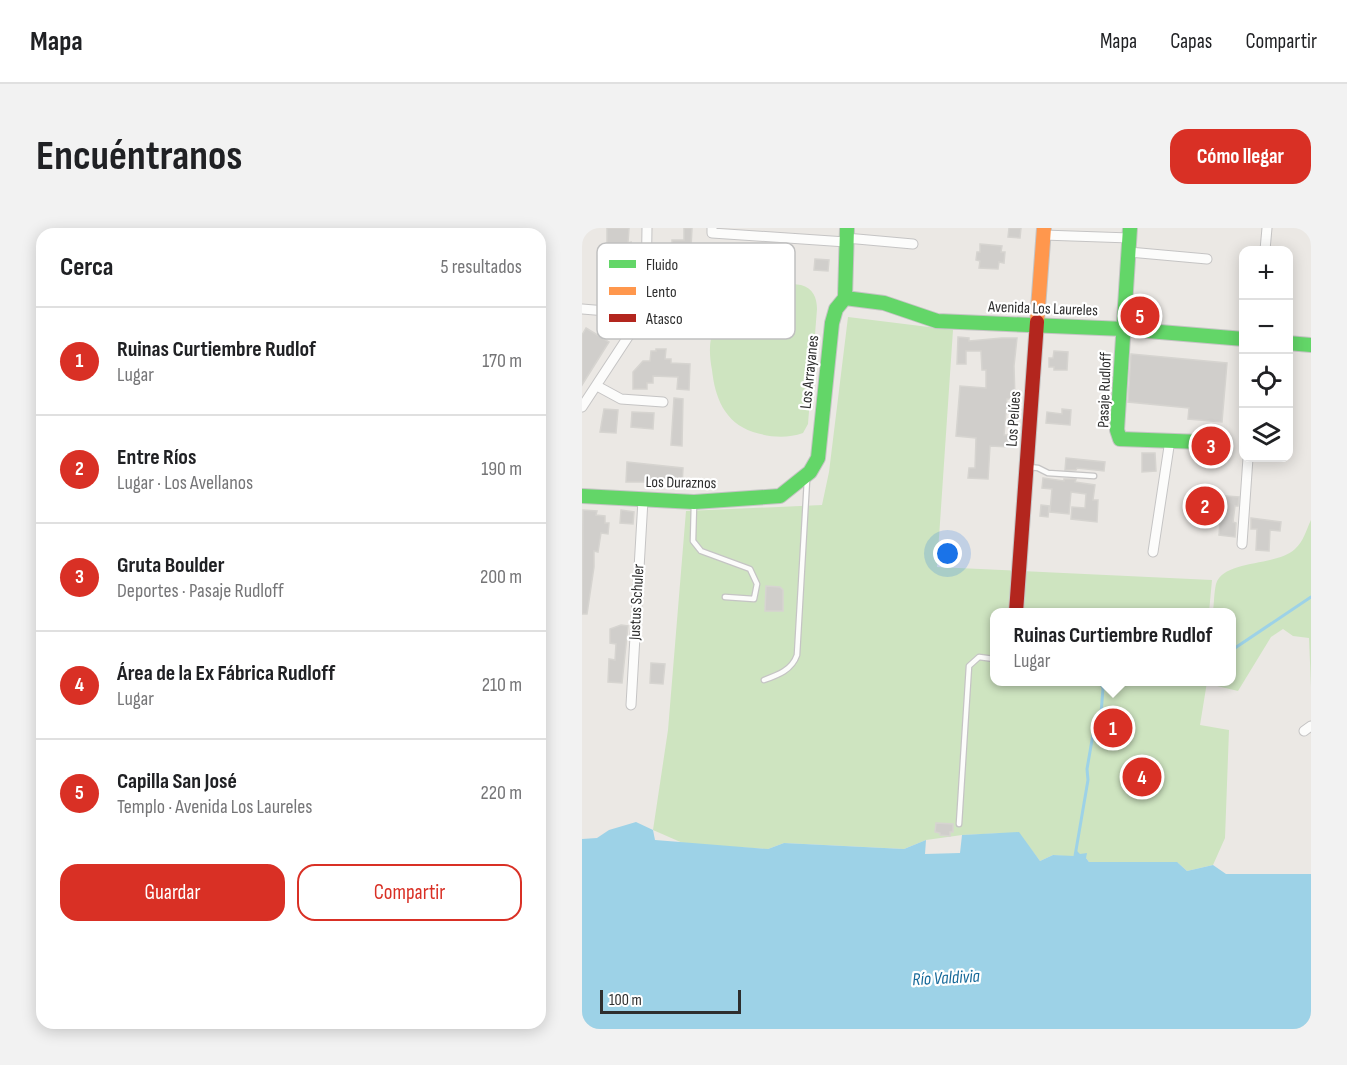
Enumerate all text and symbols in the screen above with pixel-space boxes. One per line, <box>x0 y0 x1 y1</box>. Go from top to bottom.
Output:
text: Mapa <box>30 25 83 58</box>
text: Mapa <box>1100 29 1137 54</box>
text: Capas <box>1170 29 1212 54</box>
text: Compartir <box>1245 29 1317 54</box>
button: Cómo llegar <box>1170 129 1311 184</box>
text: Encuéntranos <box>36 131 242 182</box>
legend <box>597 243 795 339</box>
map controls <box>1239 246 1293 462</box>
button: + <box>1239 246 1293 300</box>
text: Cerca <box>60 252 113 283</box>
text: 5 resultados <box>441 255 522 279</box>
text: Fluido <box>646 256 678 275</box>
text: Lento <box>646 283 677 302</box>
pin: 5 <box>1120 294 1160 338</box>
street label: Avenida Los Laureles <box>987 298 1098 320</box>
button: − <box>1239 300 1293 354</box>
text: Atasco <box>645 310 683 329</box>
street label: Los Arrayanes <box>797 334 823 410</box>
text: Ruinas Curtiembre Rudlof <box>117 336 316 363</box>
text: 1 <box>76 349 83 373</box>
text: 170 m <box>482 349 522 373</box>
street label: Pasaje Rudloff <box>1094 351 1116 428</box>
button: locate <box>1239 354 1293 408</box>
text: Lugar <box>117 363 154 387</box>
street label: Los Pelúes <box>1003 390 1025 447</box>
button: layers <box>1239 408 1293 462</box>
pin: 3 <box>1192 424 1230 468</box>
text: Entre Ríos <box>117 444 196 471</box>
text: 2 <box>75 457 84 481</box>
text: 190 m <box>481 457 522 481</box>
text: Lugar · Los Avellanos <box>117 471 253 495</box>
street label: Los Duraznos <box>645 473 717 493</box>
pin: 2 <box>1186 484 1224 528</box>
your location <box>933 539 962 568</box>
text: Gruta Boulder <box>117 552 225 579</box>
street label: Justus Schuler <box>625 563 649 642</box>
text: 3 <box>75 565 84 589</box>
text: 200 m <box>480 565 522 589</box>
text: Deportes · Pasaje Rudloff <box>117 579 284 603</box>
popup <box>990 608 1236 686</box>
text: Ruinas Curtiembre Rudlof <box>1014 622 1212 649</box>
text: Lugar <box>1014 649 1051 673</box>
text: Área de la Ex Fábrica Rudloff <box>117 660 335 687</box>
text: 4 <box>75 673 84 697</box>
text: 210 m <box>482 673 522 697</box>
text: Lugar <box>117 687 154 711</box>
pin: 1 <box>1094 706 1132 750</box>
pin: 4 <box>1122 754 1162 800</box>
text: Capilla San José <box>117 768 237 795</box>
text: 5 <box>75 781 84 805</box>
text: 220 m <box>481 781 522 805</box>
text: Templo · Avenida Los Laureles <box>117 795 312 819</box>
button: Guardar <box>60 864 285 921</box>
button: Compartir <box>297 864 522 921</box>
water label: Río Valdivia <box>912 966 981 990</box>
scale bar <box>600 987 741 1014</box>
text: 100 m <box>609 991 642 1010</box>

